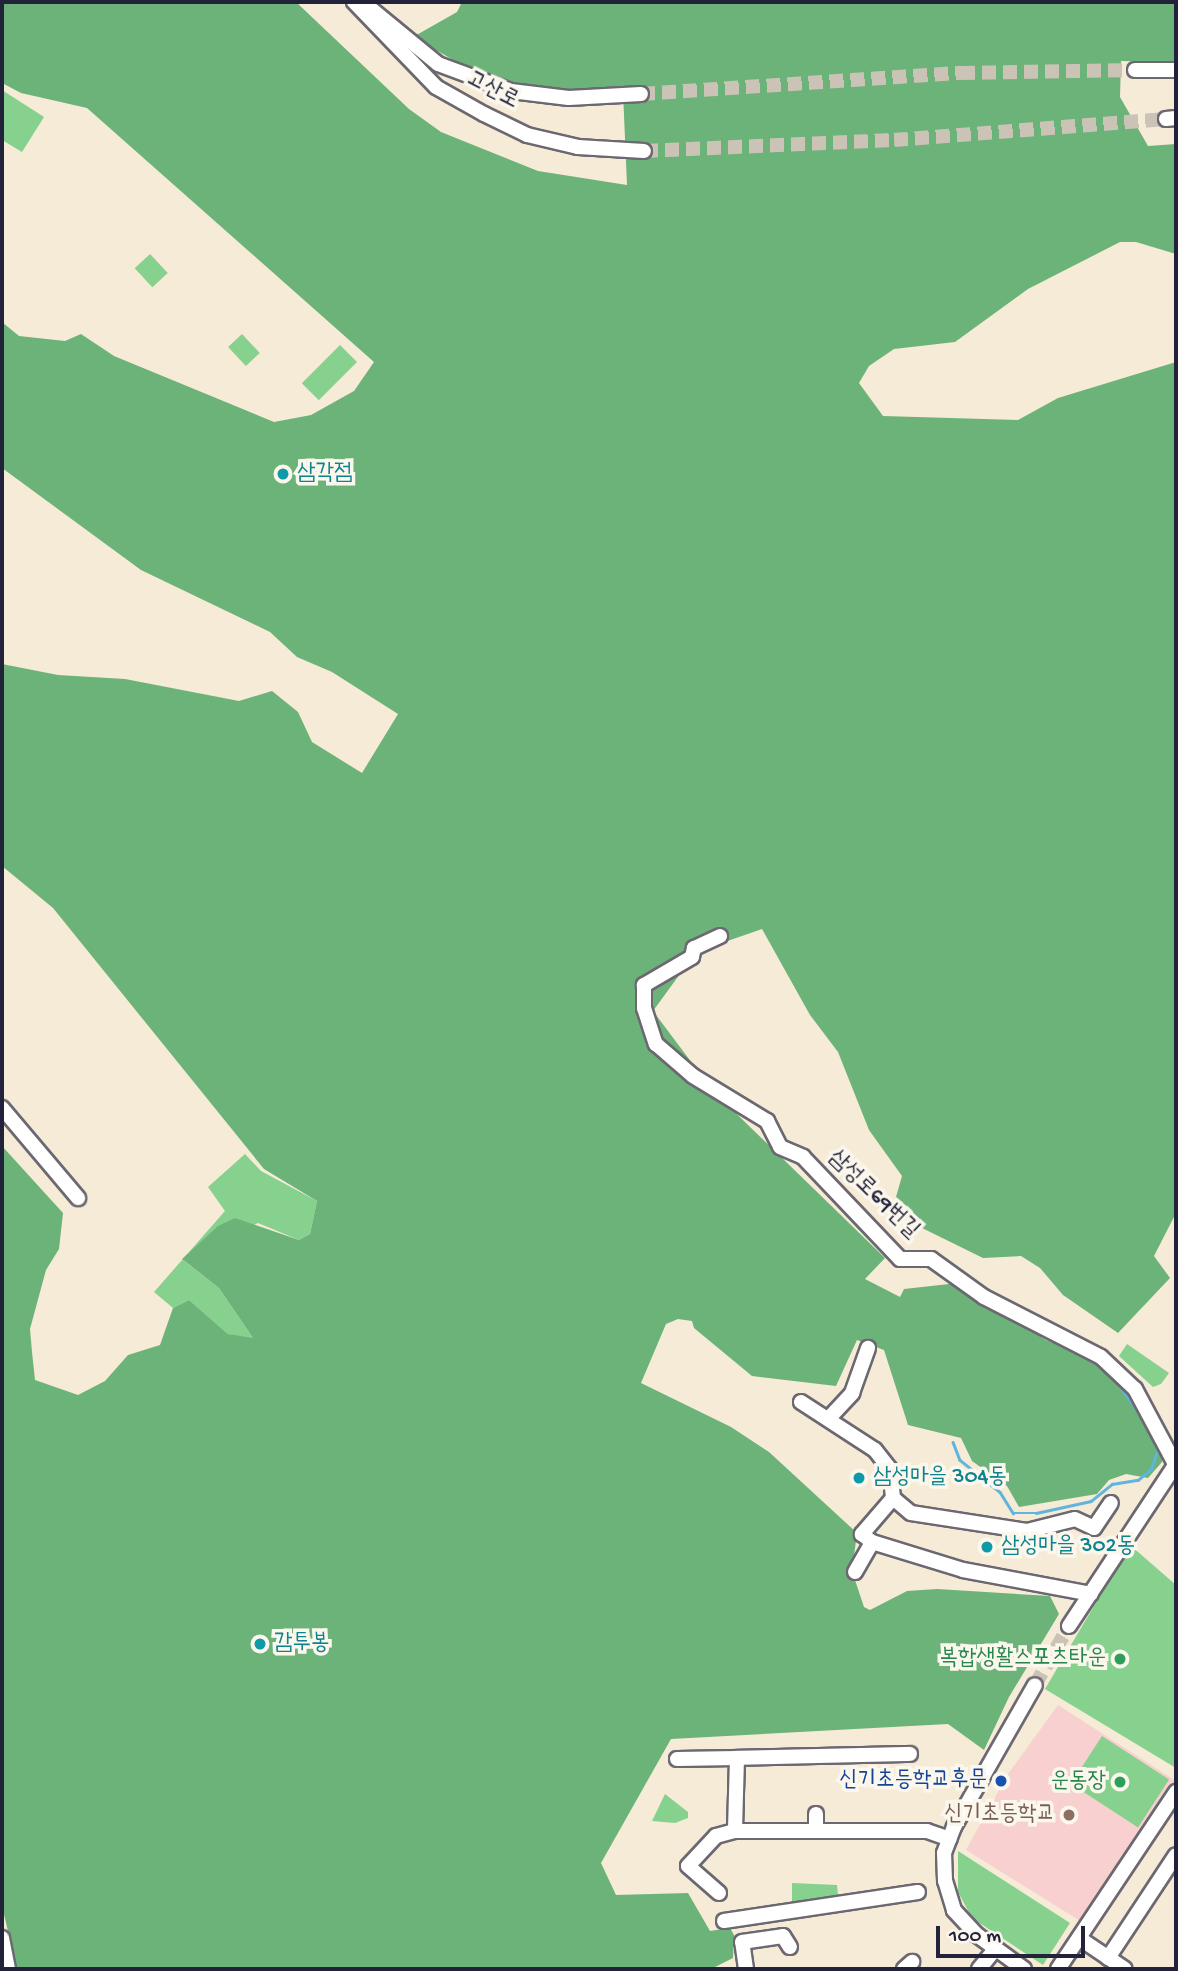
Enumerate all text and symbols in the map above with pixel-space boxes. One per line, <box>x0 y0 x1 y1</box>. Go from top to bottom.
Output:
street label: 고산로 <box>461 66 523 116</box>
place label: 삼각점 <box>297 460 353 488</box>
marker: 삼각점 <box>275 466 291 482</box>
street label: 삼성로69번길 <box>822 1145 924 1245</box>
place label: 삼성마을 304동 <box>873 1464 1007 1492</box>
marker: 삼성마을 304동 <box>851 1470 867 1486</box>
place label: 삼성마을 302동 <box>1001 1533 1135 1561</box>
marker: 삼성마을 302동 <box>979 1539 995 1555</box>
place label: 감투봉 <box>274 1630 330 1658</box>
marker: 감투봉 <box>252 1636 268 1652</box>
place label: 복합생활스포츠타운 <box>939 1645 1106 1673</box>
marker: 복합생활스포츠타운 <box>1112 1651 1128 1667</box>
place label: 신기초등학교후문 <box>839 1767 987 1795</box>
place label: 운동장 <box>1050 1768 1106 1796</box>
marker: 신기초등학교후문 <box>993 1773 1009 1789</box>
marker: 운동장 <box>1112 1774 1128 1790</box>
place label: 신기초등학교 <box>944 1801 1055 1829</box>
marker: 신기초등학교 <box>1061 1807 1077 1823</box>
scale bar <box>940 1912 1089 1956</box>
text: 100 m <box>949 1925 1001 1950</box>

